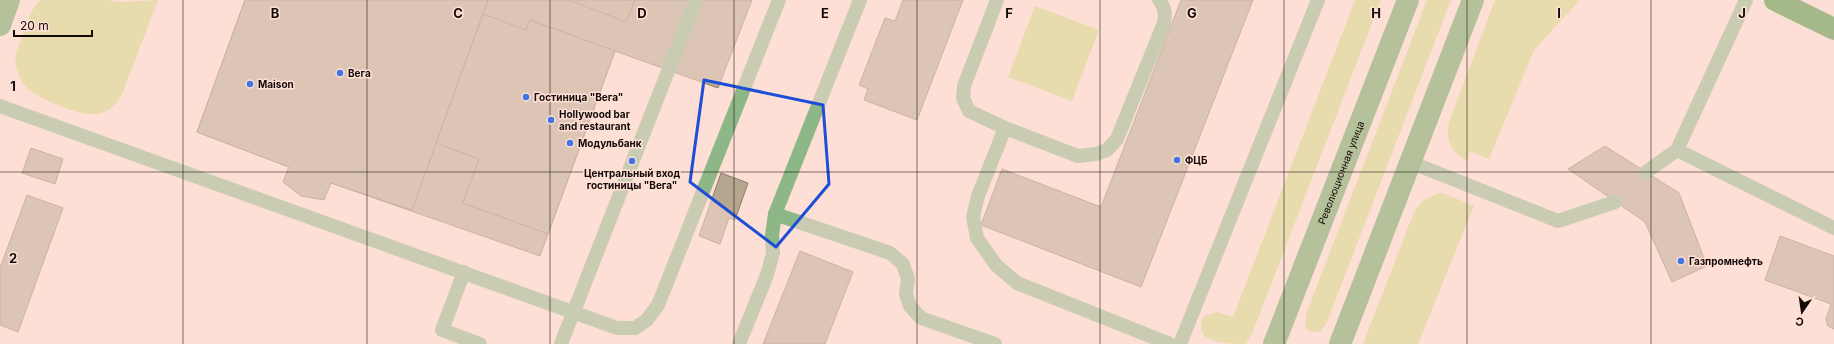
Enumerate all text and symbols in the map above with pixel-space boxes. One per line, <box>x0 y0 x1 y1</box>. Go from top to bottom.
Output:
text: B <box>271 5 280 21</box>
text: C <box>453 5 463 21</box>
text: D <box>637 5 647 21</box>
text: E <box>821 5 829 21</box>
text: F <box>1005 5 1013 21</box>
text: G <box>1187 5 1197 21</box>
text: H <box>1371 5 1381 21</box>
text: I <box>1557 5 1561 21</box>
text: J <box>1738 5 1746 21</box>
scale bar <box>14 12 92 38</box>
text: 20 m <box>20 18 49 33</box>
place label: Вега <box>348 67 371 79</box>
marker: Вега <box>335 68 345 78</box>
text: 1 <box>10 78 16 94</box>
place label: Maison <box>258 78 294 90</box>
marker: Maison <box>245 79 255 89</box>
place label: Гостиница "Вега" <box>534 91 623 103</box>
marker: Гостиница "Вега" <box>521 92 531 102</box>
place label: Hollywood bar and restaurant <box>559 108 631 132</box>
marker: Hollywood bar and restaurant <box>546 115 556 125</box>
street label: Революционная улица <box>1315 119 1366 226</box>
place label: Модульбанк <box>578 137 642 150</box>
marker: Модульбанк <box>565 138 575 148</box>
place label: ФЦБ <box>1185 154 1208 166</box>
marker: ФЦБ <box>1172 155 1182 165</box>
marker: Центральный вход гостиницы "Вега" <box>627 156 637 166</box>
place label: Центральный вход гостиницы "Вега" <box>584 167 680 191</box>
text: 2 <box>9 250 17 266</box>
place label: Газпромнефть <box>1689 255 1763 267</box>
marker: Газпромнефть <box>1676 256 1686 266</box>
north arrow <box>1782 292 1822 332</box>
text: С <box>1794 314 1805 329</box>

